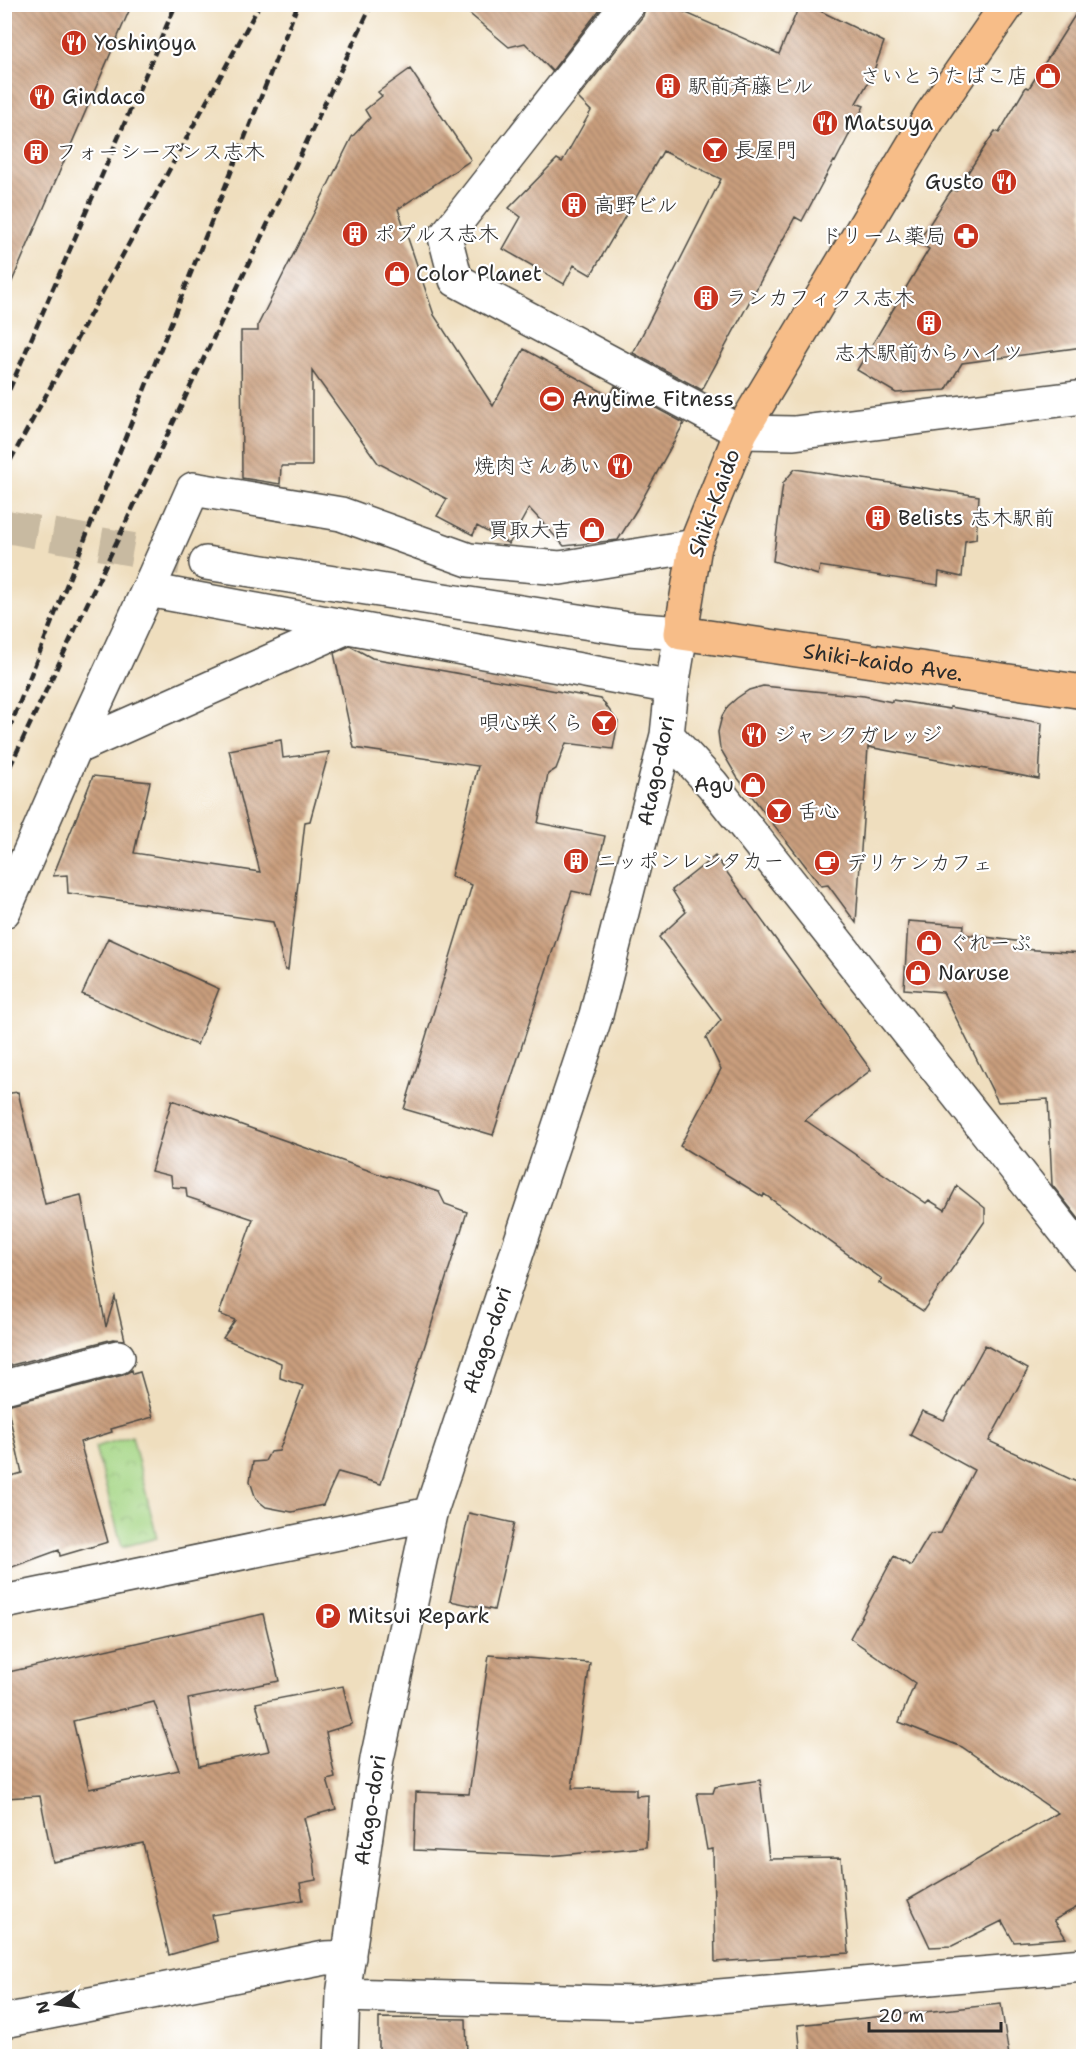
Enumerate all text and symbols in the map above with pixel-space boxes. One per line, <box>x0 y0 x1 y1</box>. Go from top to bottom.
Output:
restaurant icon: Yoshinoya <box>59 28 89 58</box>
place label: Yoshinoya <box>94 29 196 57</box>
shop icon: さいとうたばこ店 <box>1033 61 1063 91</box>
place label: さいとうたばこ店 <box>860 62 1028 90</box>
building icon: 駅前斉藤ビル <box>653 71 683 101</box>
place label: 駅前斉藤ビル <box>688 72 814 100</box>
restaurant icon: Gindaco <box>27 82 57 112</box>
place label: Gindaco <box>62 83 145 111</box>
restaurant icon: Matsuya <box>810 108 840 138</box>
place label: Matsuya <box>844 109 933 137</box>
bar icon: 長屋門 <box>700 135 730 165</box>
place label: 長屋門 <box>734 136 797 164</box>
building icon: フォーシーズンス志木 <box>21 137 51 167</box>
place label: フォーシーズンス志木 <box>56 138 265 166</box>
restaurant icon: Gusto <box>989 167 1019 197</box>
place label: Gusto <box>925 168 984 196</box>
building icon: 高野ビル <box>559 190 589 220</box>
place label: 高野ビル <box>594 191 678 219</box>
building icon: ポプルス志木 <box>340 219 370 249</box>
place label: ポプルス志木 <box>374 220 499 248</box>
pharmacy icon: ドリーム薬局 <box>951 221 981 251</box>
place label: ドリーム薬局 <box>821 222 946 250</box>
shop icon: Color Planet <box>382 259 412 289</box>
place label: Color Planet <box>416 260 542 288</box>
building icon: ランカフィクス志木 <box>691 283 721 313</box>
place label: ランカフィクス志木 <box>726 284 915 312</box>
building icon: 志木駅前からハイツ <box>914 308 944 338</box>
place label: 志木駅前からハイツ <box>835 339 1024 367</box>
sports icon: Anytime Fitness <box>537 384 567 414</box>
place label: Anytime Fitness <box>572 385 734 413</box>
street label: Shiki-Kaido <box>681 445 747 561</box>
restaurant icon: 焼肉さんあい <box>605 451 635 481</box>
place label: 焼肉さんあい <box>474 452 600 480</box>
building icon: Belists 志木駅前 <box>863 503 893 533</box>
place label: Belists 志木駅前 <box>898 504 1054 532</box>
shop icon: 買取大吉 <box>577 515 607 545</box>
place label: 買取大吉 <box>488 516 572 544</box>
street label: Shiki-kaido Ave. <box>801 637 965 688</box>
bar icon: 唄心咲くら <box>589 708 619 738</box>
place label: 唄心咲くら <box>479 709 584 737</box>
street label: Atago-dori <box>631 713 681 829</box>
restaurant icon: ジャンクガレッジ <box>739 720 769 750</box>
place label: ジャンクガレッジ <box>774 721 942 749</box>
shop icon: Agu <box>738 770 768 800</box>
place label: Agu <box>694 771 734 799</box>
bar icon: 舌心 <box>764 796 794 826</box>
place label: 舌心 <box>798 797 840 825</box>
building icon: ニッポンレンタカー <box>561 846 591 876</box>
place label: ニッポンレンタカー <box>596 847 784 875</box>
cafe icon: デリケンカフェ <box>812 848 842 878</box>
place label: デリケンカフェ <box>846 849 993 877</box>
shop icon: ぐれーぷ <box>914 928 944 958</box>
place label: ぐれーぷ <box>948 929 1032 957</box>
shop icon: Naruse <box>903 958 933 988</box>
place label: Naruse <box>938 959 1010 987</box>
street label: Atago-dori <box>456 1283 518 1397</box>
parking icon: Mitsui Repark <box>313 1601 343 1631</box>
place label: Mitsui Repark <box>348 1602 490 1630</box>
street label: Atago-dori <box>347 1753 393 1867</box>
north arrow <box>27 1974 87 2034</box>
scale bar <box>869 1995 1001 2033</box>
text: N <box>31 1999 55 2016</box>
text: 20 m <box>878 2004 924 2028</box>

